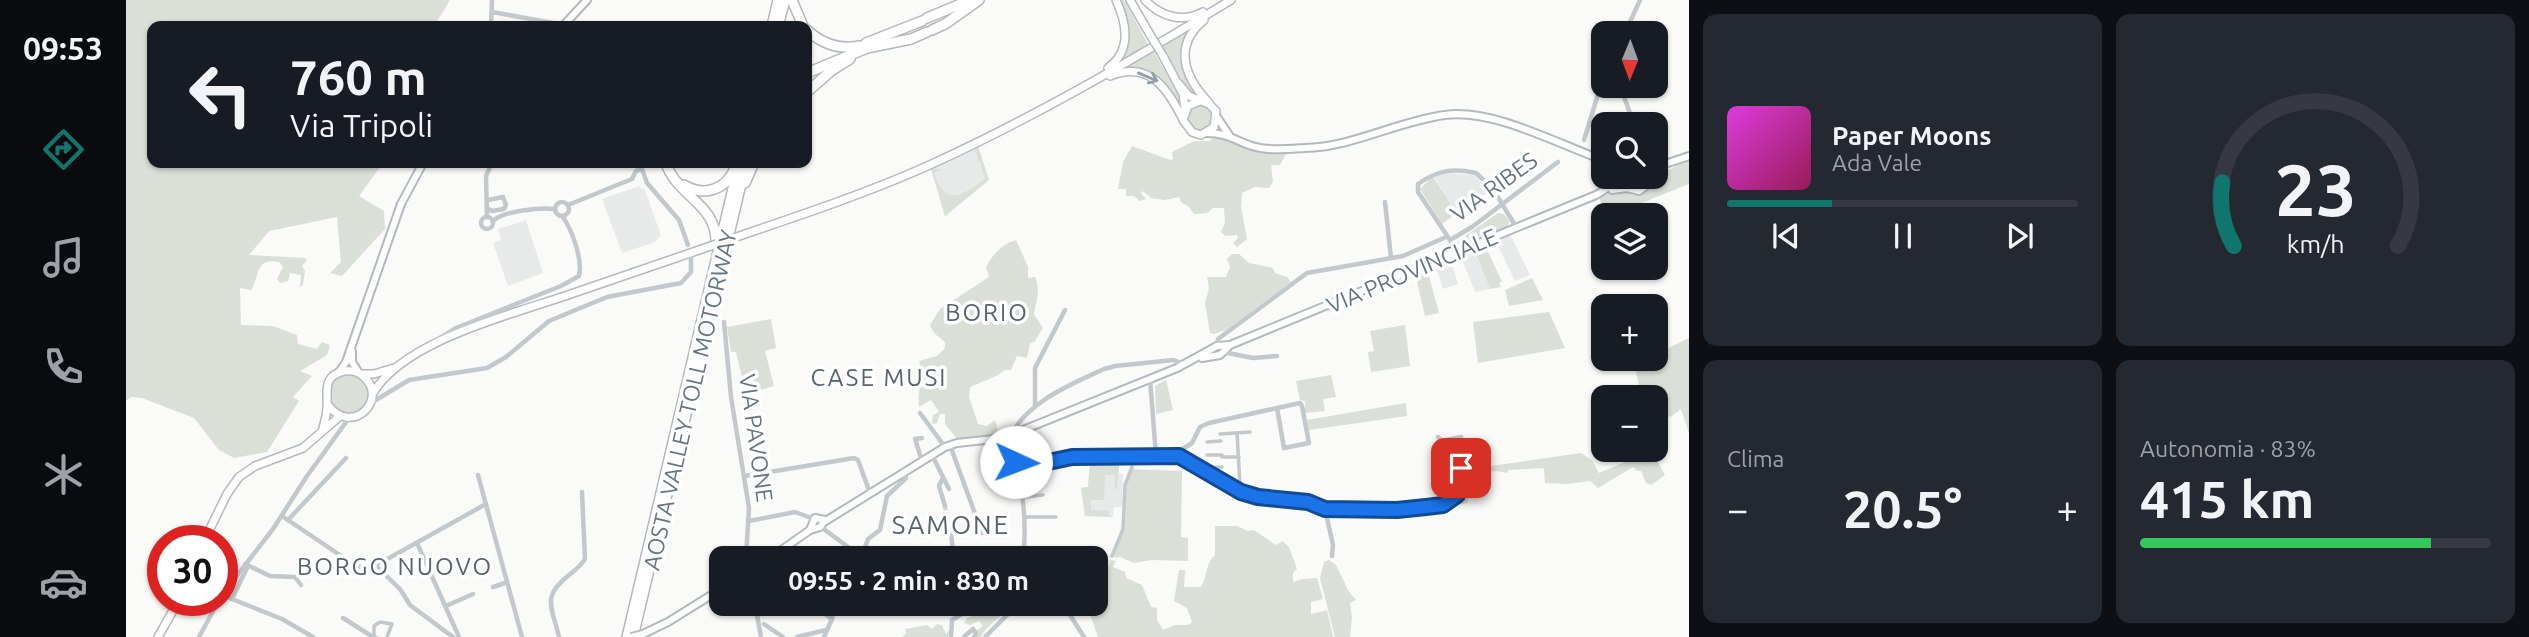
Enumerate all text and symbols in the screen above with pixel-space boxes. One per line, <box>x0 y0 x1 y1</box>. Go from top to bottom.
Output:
north arrow <box>1591 21 1668 98</box>
map controls <box>1591 21 1668 462</box>
text: 09:53 <box>23 30 103 66</box>
icon: left <box>175 49 266 140</box>
text: 760 m <box>290 49 427 104</box>
one-way arrow <box>1137 72 1158 85</box>
text: Via Tripoli <box>290 107 433 143</box>
button: search <box>1591 112 1668 189</box>
text: Paper Moons <box>1832 121 1991 150</box>
icon: directions <box>39 125 88 174</box>
street label: VIA RIBES <box>1446 147 1542 226</box>
text: 23 <box>2274 149 2357 231</box>
text: Ada Vale <box>1832 150 1922 175</box>
button: layers <box>1591 203 1668 280</box>
icon: previous <box>1767 217 1805 255</box>
icon: pause <box>1884 217 1922 255</box>
icon: next <box>2001 217 2039 255</box>
street label: VIA PROVINCIALE <box>1323 223 1501 318</box>
street label: AOSTA VALLEY TOLL MOTORWAY <box>638 227 741 572</box>
text: km/h <box>2287 230 2344 258</box>
icon: music <box>39 233 88 282</box>
button: + <box>1591 294 1668 371</box>
district label: BORIO <box>945 299 1029 326</box>
icon: phone <box>39 342 88 391</box>
district label: CASE MUSI <box>811 364 947 391</box>
street label: VIA PAVONE <box>735 372 778 503</box>
button: − <box>1591 385 1668 462</box>
position arrow <box>979 425 1053 499</box>
text: Autonomia · 83% <box>2140 436 2316 461</box>
pin <box>1431 438 1491 498</box>
text: Clima <box>1727 446 1784 471</box>
icon: arrive <box>1442 449 1480 487</box>
icon: climate <box>39 450 88 499</box>
text: 415 km <box>2140 470 2314 528</box>
text: 20.5° <box>1843 480 1962 538</box>
text: − <box>1727 488 1748 530</box>
text: + <box>2057 488 2078 530</box>
district label: SAMONE <box>892 510 1010 539</box>
speed limit sign: 30 <box>147 525 238 616</box>
district label: BORGO NUOVO <box>297 553 493 580</box>
icon: car <box>39 558 88 607</box>
text: 09:55 · 2 min · 830 m <box>788 566 1029 595</box>

